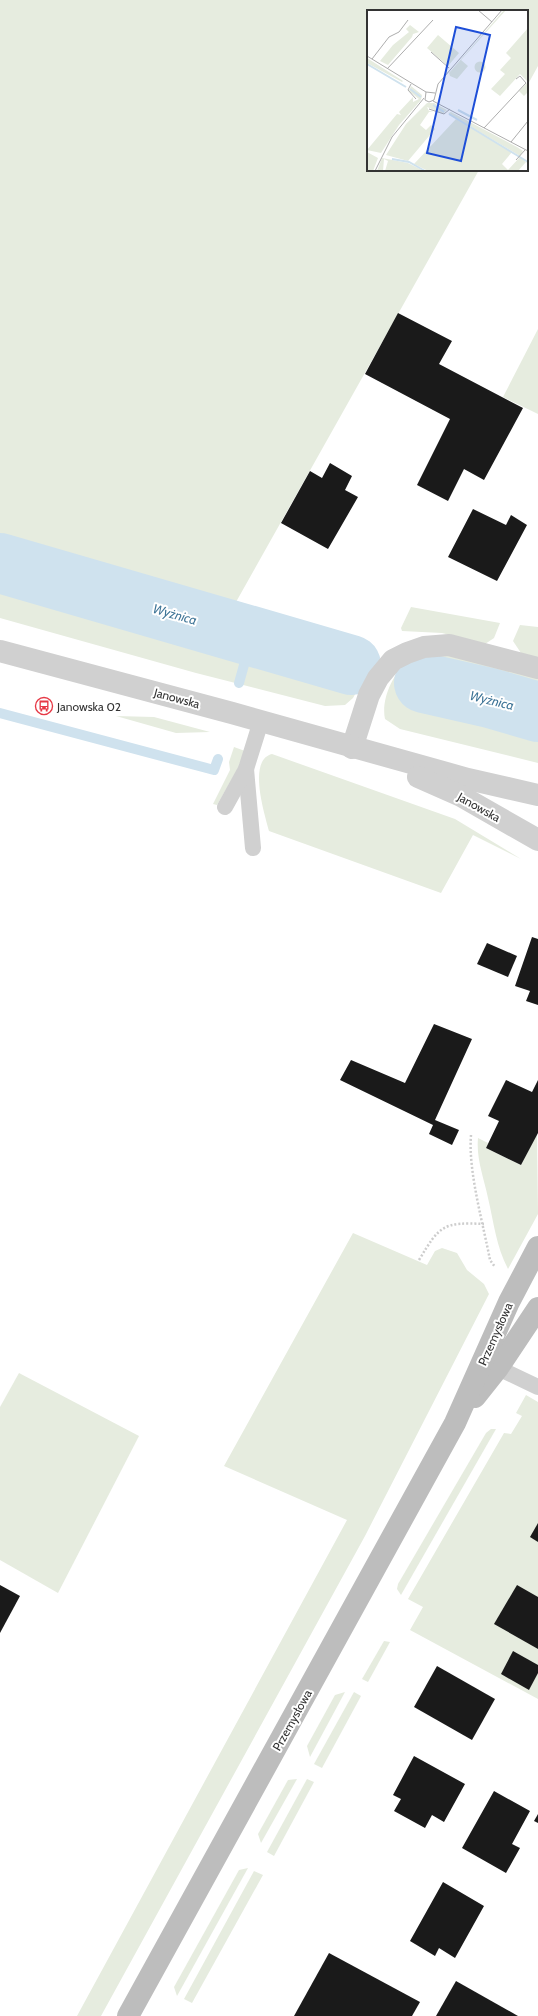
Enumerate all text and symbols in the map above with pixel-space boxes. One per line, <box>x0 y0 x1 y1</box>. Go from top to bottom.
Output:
inset map <box>367 10 528 171</box>
water label: Wyżnica <box>151 600 199 628</box>
street label: Janowska <box>152 684 202 711</box>
water label: Wyżnica <box>468 687 516 713</box>
bus stop icon: Janowska 02 <box>34 696 54 716</box>
place label: Janowska 02 <box>56 699 121 714</box>
street label: Janowska <box>454 789 503 825</box>
street label: Przemysłowa <box>474 1300 516 1368</box>
street label: Przemysłowa <box>269 1687 315 1753</box>

